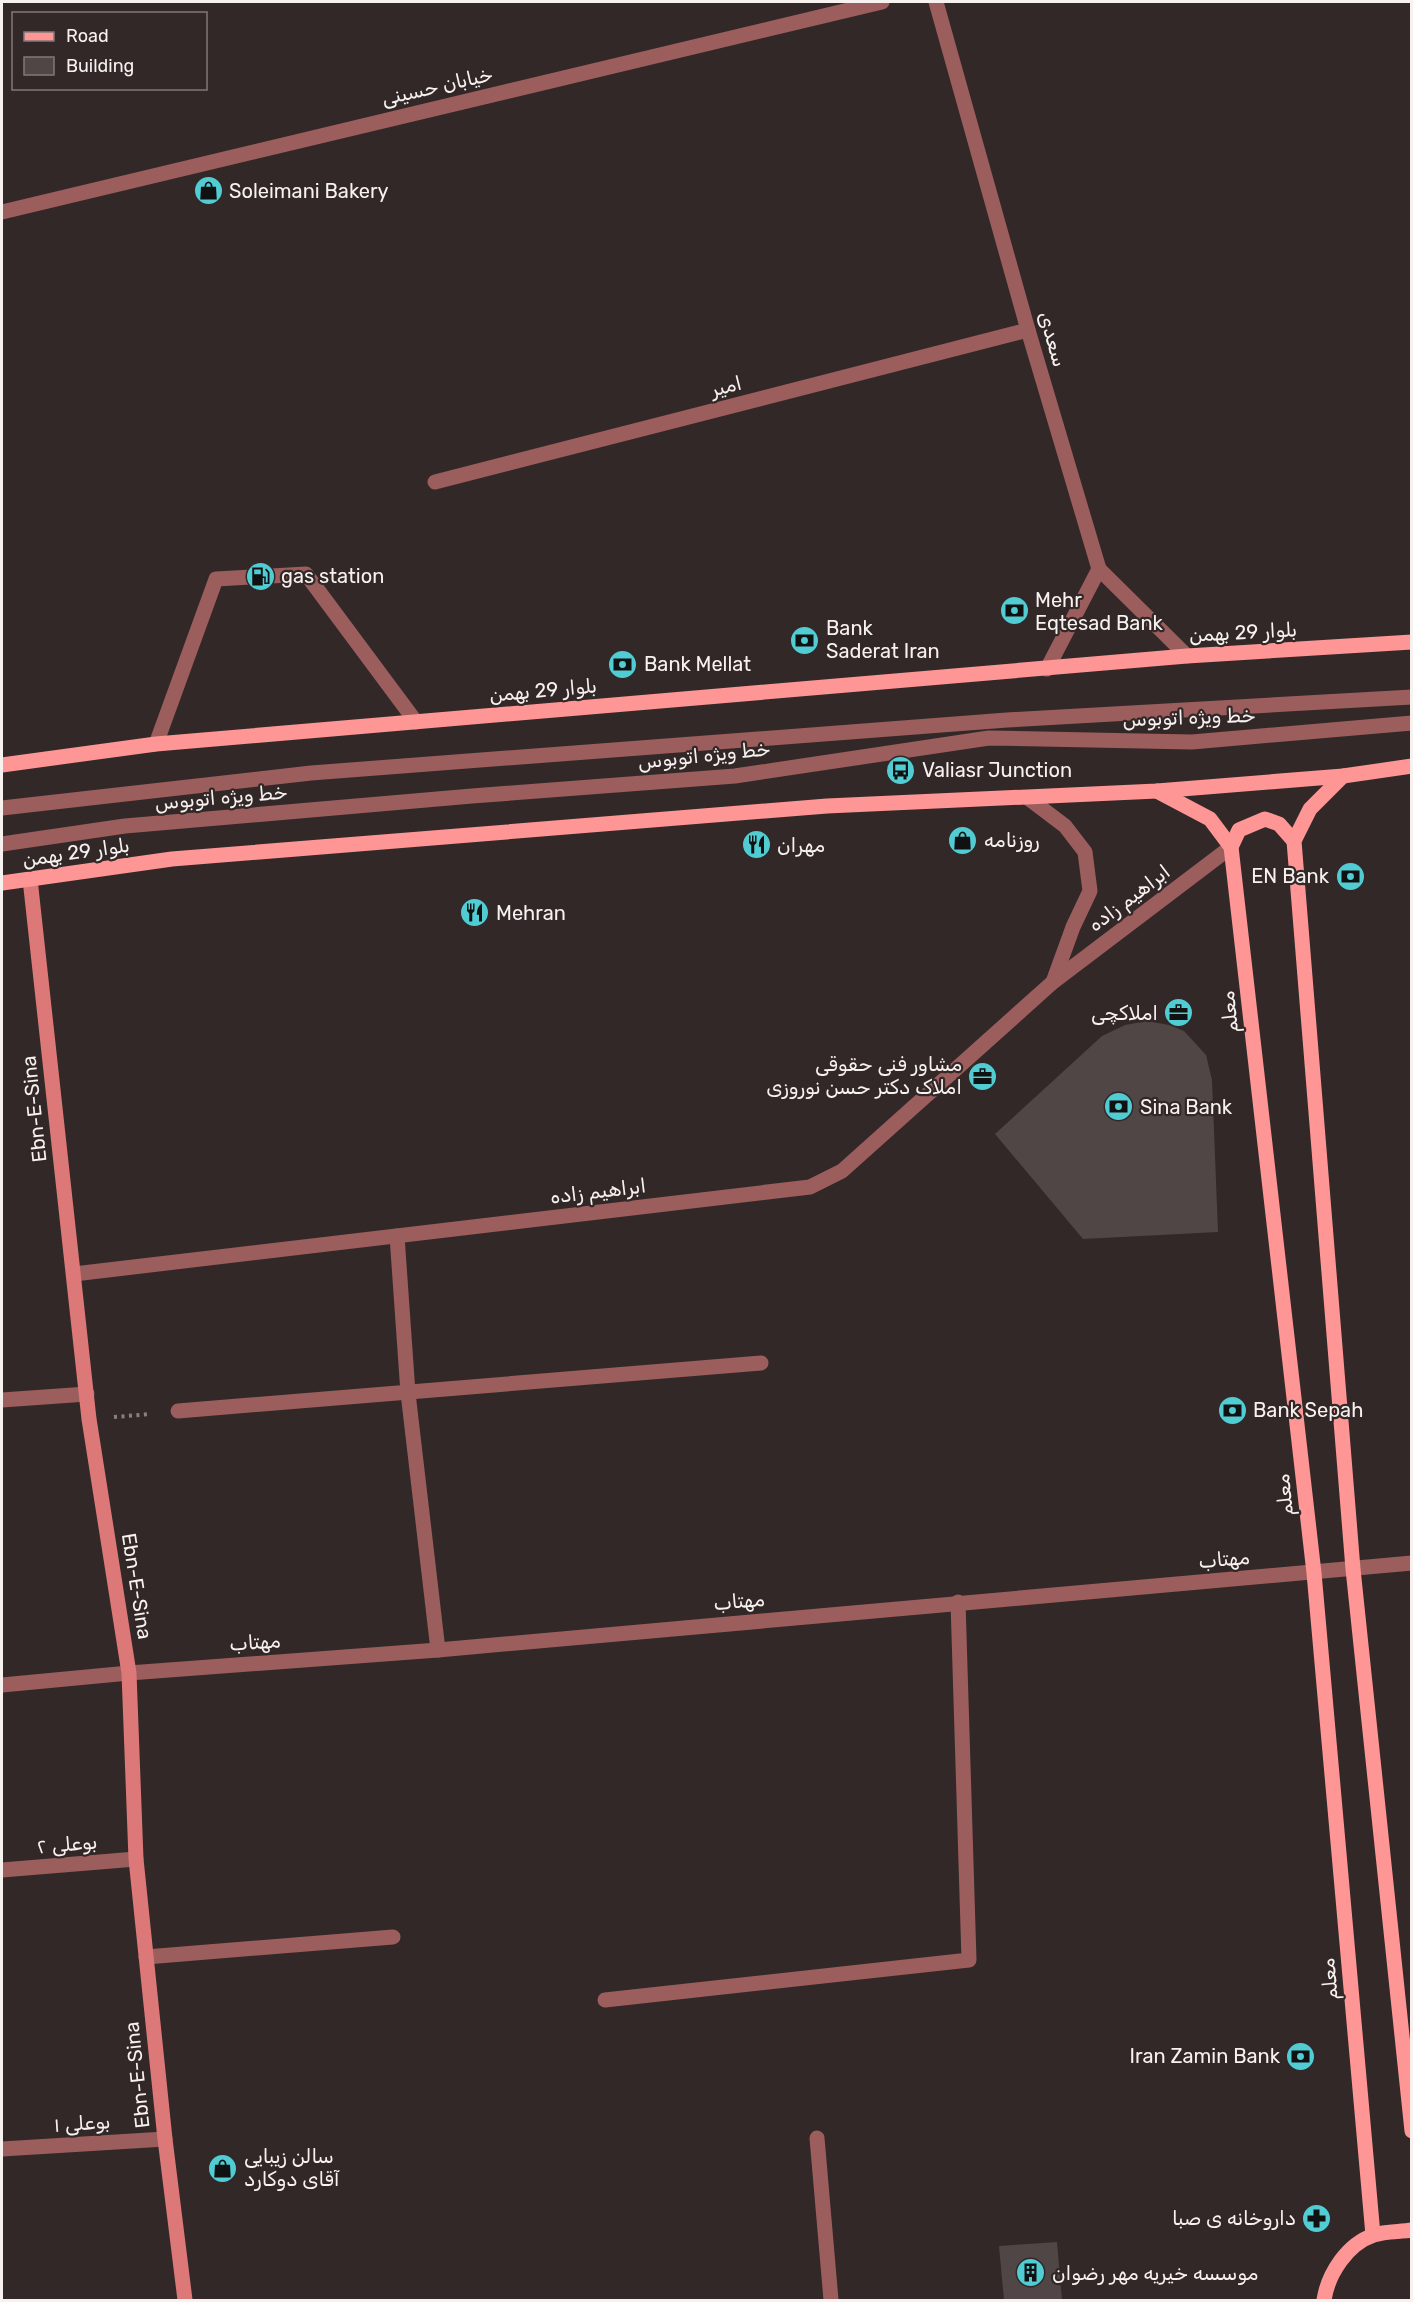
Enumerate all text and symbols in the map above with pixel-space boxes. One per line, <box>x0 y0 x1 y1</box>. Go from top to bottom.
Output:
legend <box>12 12 207 90</box>
text: Road <box>66 25 109 47</box>
text: Building <box>66 55 134 77</box>
street label: خیابان حسینی <box>379 62 495 110</box>
shop icon: Soleimani Bakery <box>192 175 224 207</box>
place label: Soleimani Bakery <box>229 179 389 203</box>
street label: سعدی <box>1034 308 1072 370</box>
street label: امیر <box>707 371 744 402</box>
fuel station icon: gas station <box>244 560 276 592</box>
place label: gas station <box>281 564 384 588</box>
place label: Mehr Eqtesad Bank <box>1035 588 1164 635</box>
bank icon: Mehr Eqtesad Bank <box>998 595 1030 627</box>
place label: Bank Saderat Iran <box>826 616 940 663</box>
street label: بلوار 29 بهمن <box>1189 617 1297 647</box>
bank icon: Bank Saderat Iran <box>789 624 821 656</box>
bank icon: Bank Mellat <box>607 648 639 680</box>
place label: Bank Mellat <box>644 652 751 676</box>
street label: بلوار 29 بهمن <box>488 673 598 707</box>
street label: خط ویژه اتوبوس <box>1122 703 1256 731</box>
street label: خط ویژه اتوبوس <box>637 736 771 774</box>
bus stop icon: Valiasr Junction <box>885 754 917 786</box>
place label: Valiasr Junction <box>922 758 1072 782</box>
street label: خط ویژه اتوبوس <box>154 779 288 815</box>
shop icon: روزنامه <box>947 824 979 856</box>
place label: روزنامه <box>984 828 1040 852</box>
restaurant icon: مهران <box>740 829 772 861</box>
street label: بلوار 29 بهمن <box>21 833 131 871</box>
place label: مهران <box>777 833 825 857</box>
street label: ابراهیم زاده <box>1083 859 1175 937</box>
bank icon: EN Bank <box>1334 860 1366 892</box>
place label: EN Bank <box>1251 864 1330 888</box>
restaurant icon: Mehran <box>459 897 491 929</box>
place label: Mehran <box>496 901 566 925</box>
street label: معلم <box>1215 990 1244 1034</box>
office icon: املاکچی <box>1163 997 1195 1029</box>
place label: املاکچی <box>1091 1001 1158 1025</box>
place label: مشاور فنی حقوقی املاک دکتر حسن نوروزی <box>766 1052 962 1099</box>
street label: Ebn-E-Sina <box>16 1054 52 1164</box>
office icon: مشاور فنی حقوقی املاک دکتر حسن نوروزی <box>967 1060 999 1092</box>
bank icon: Sina Bank <box>1103 1091 1135 1123</box>
place label: Sina Bank <box>1140 1095 1233 1119</box>
street label: ابراهیم زاده <box>549 1173 647 1210</box>
bank icon: Bank Sepah <box>1216 1394 1248 1426</box>
place label: Bank Sepah <box>1253 1398 1363 1422</box>
street label: معلم <box>1270 1473 1299 1517</box>
street label: Ebn-E-Sina <box>117 1531 157 1641</box>
street label: مهتاب <box>1197 1545 1251 1573</box>
street label: مهتاب <box>712 1587 766 1615</box>
street label: مهتاب <box>229 1628 281 1656</box>
street label: بوعلی ۲ <box>36 1829 98 1859</box>
street label: معلم <box>1315 1957 1344 2001</box>
street label: Ebn-E-Sina <box>119 2020 155 2130</box>
bank icon: Iran Zamin Bank <box>1285 2040 1317 2072</box>
place label: Iran Zamin Bank <box>1130 2044 1281 2068</box>
street label: بوعلی ۱ <box>53 2109 111 2137</box>
place label: سالن زیبایی آقای دوکارد <box>244 2144 340 2191</box>
shop icon: سالن زیبایی آقای دوکارد <box>207 2152 239 2184</box>
pharmacy icon: داروخانه ی صبا <box>1301 2202 1333 2234</box>
place label: داروخانه ی صبا <box>1172 2206 1296 2230</box>
building icon: موسسه خیریه مهر رضوان <box>1015 2257 1047 2289</box>
place label: موسسه خیریه مهر رضوان <box>1052 2261 1258 2285</box>

